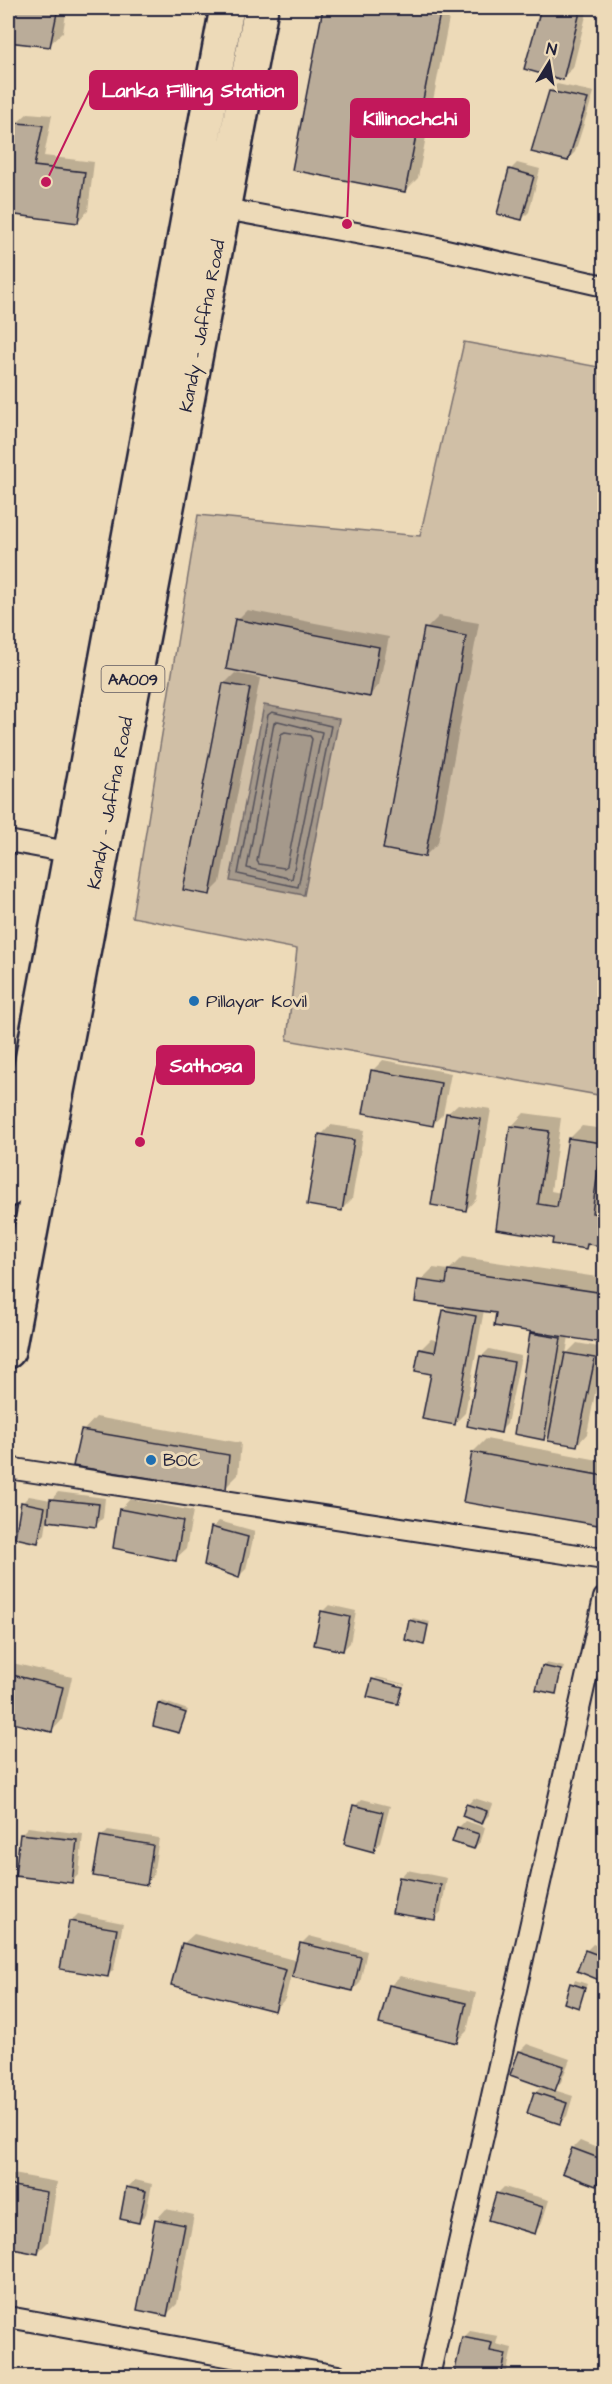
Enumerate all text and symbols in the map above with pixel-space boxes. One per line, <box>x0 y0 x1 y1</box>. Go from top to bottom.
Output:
north arrow <box>519 33 579 93</box>
text: N <box>545 38 559 61</box>
callout: Lanka Filling Station <box>90 71 297 109</box>
text: Lanka Filling Station <box>102 77 284 106</box>
callout: Killinochchi <box>351 99 469 137</box>
text: Killinochchi <box>363 105 458 133</box>
street label: Kandy - Jaffna Road <box>174 238 232 415</box>
road number: AA009 <box>102 666 164 692</box>
street label: Kandy - Jaffna Road <box>82 715 140 892</box>
place label: Pillayar Kovil <box>206 989 307 1015</box>
marker: Pillayar Kovil <box>187 994 201 1008</box>
callout: Sathosa <box>157 1046 254 1084</box>
text: Sathosa <box>169 1052 243 1080</box>
place label: BOC <box>163 1448 201 1473</box>
marker: BOC <box>144 1453 158 1467</box>

